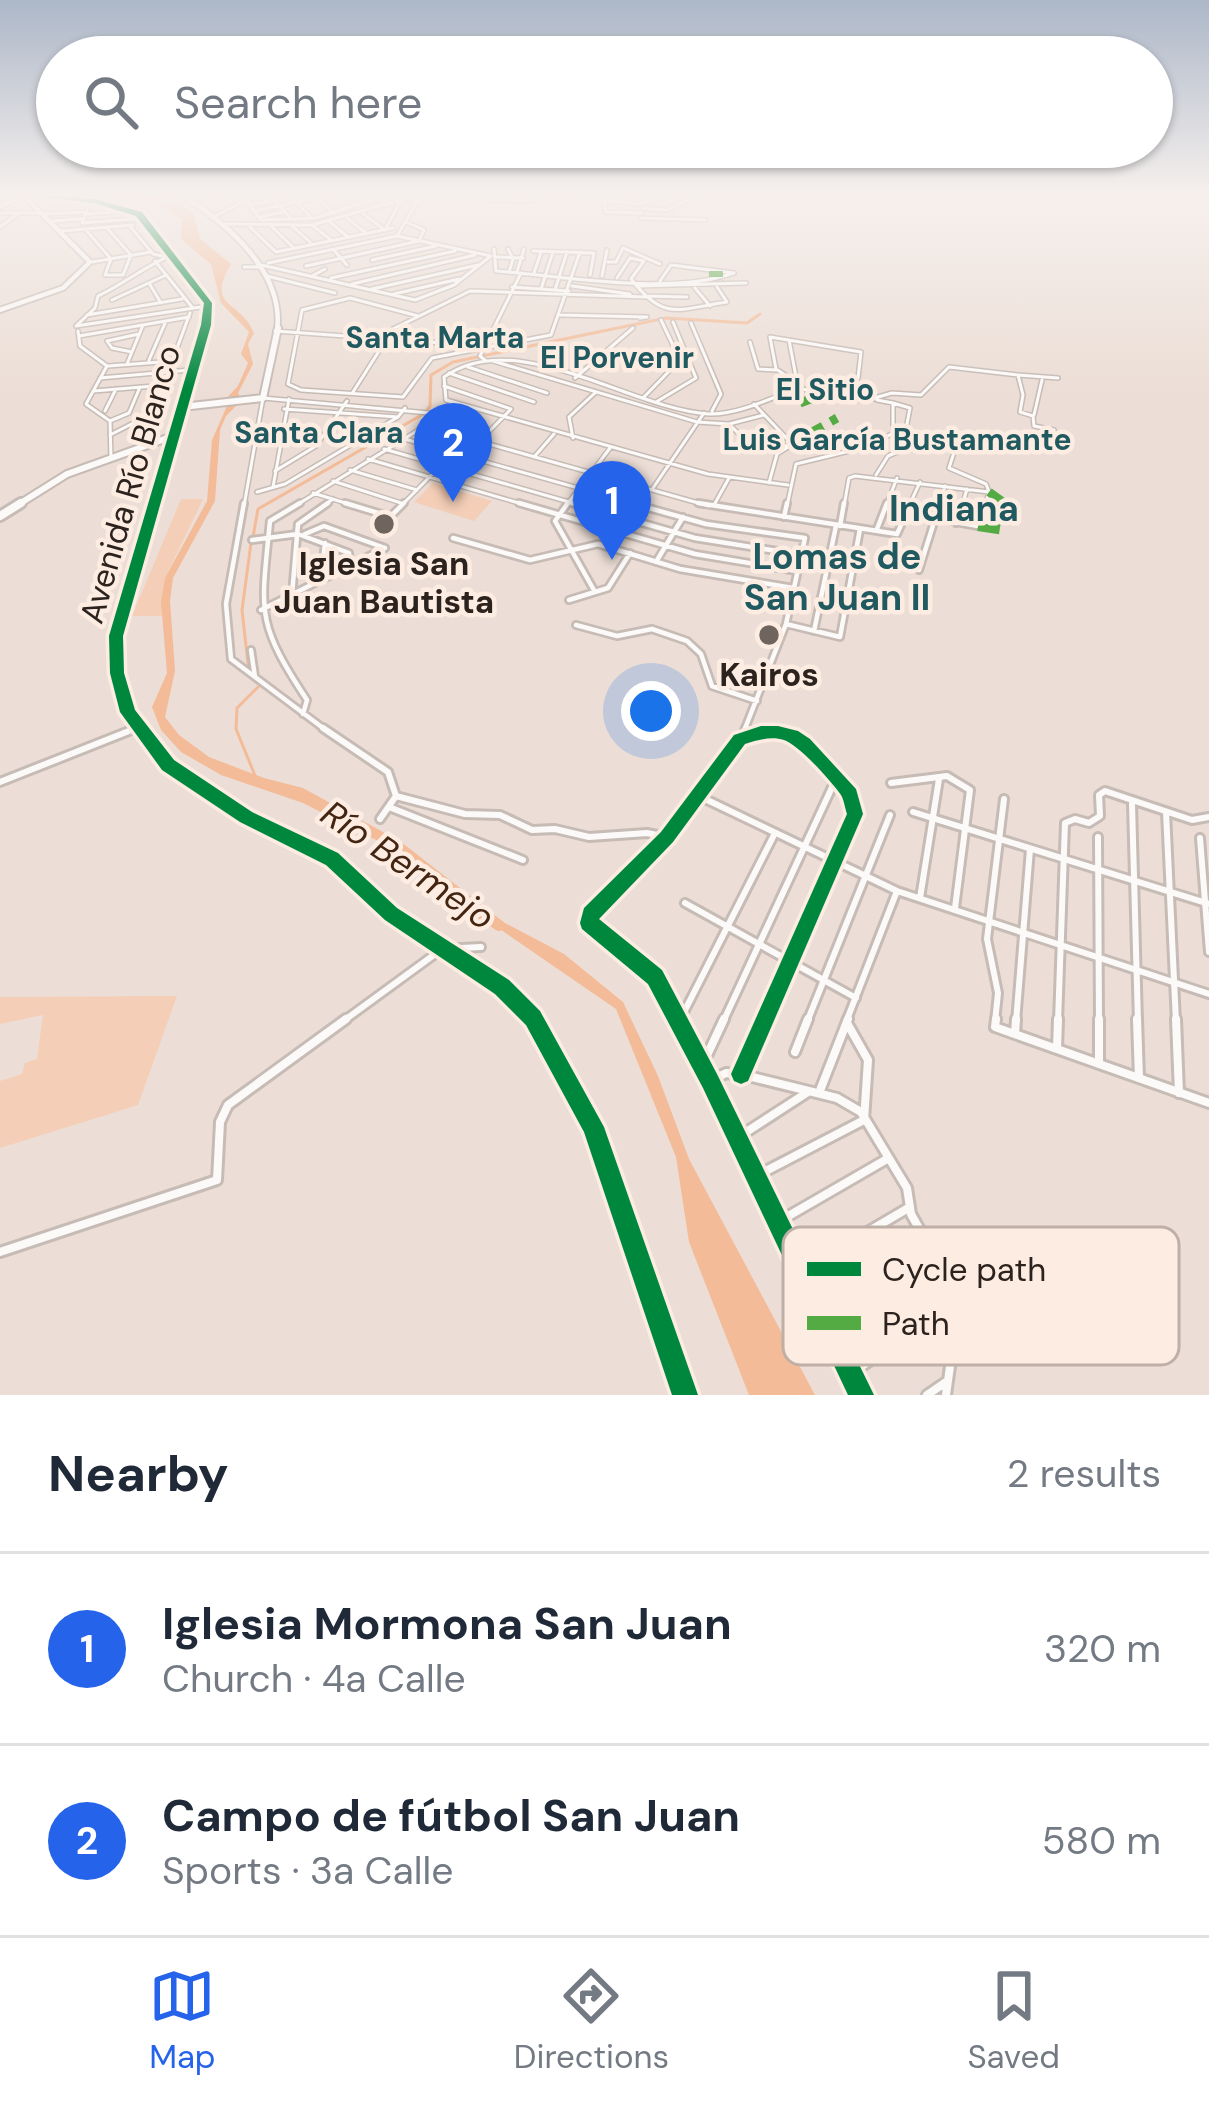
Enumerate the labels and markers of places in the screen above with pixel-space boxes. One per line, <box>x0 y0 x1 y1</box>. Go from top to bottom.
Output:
pin: 2 <box>414 403 492 502</box>
pin: 1 <box>573 461 651 560</box>
marker: Iglesia San Juan Bautista <box>371 511 397 537</box>
place label: Iglesia San Juan Bautista <box>274 542 494 623</box>
marker: Kairos <box>756 622 782 648</box>
place label: Kairos <box>719 653 819 696</box>

